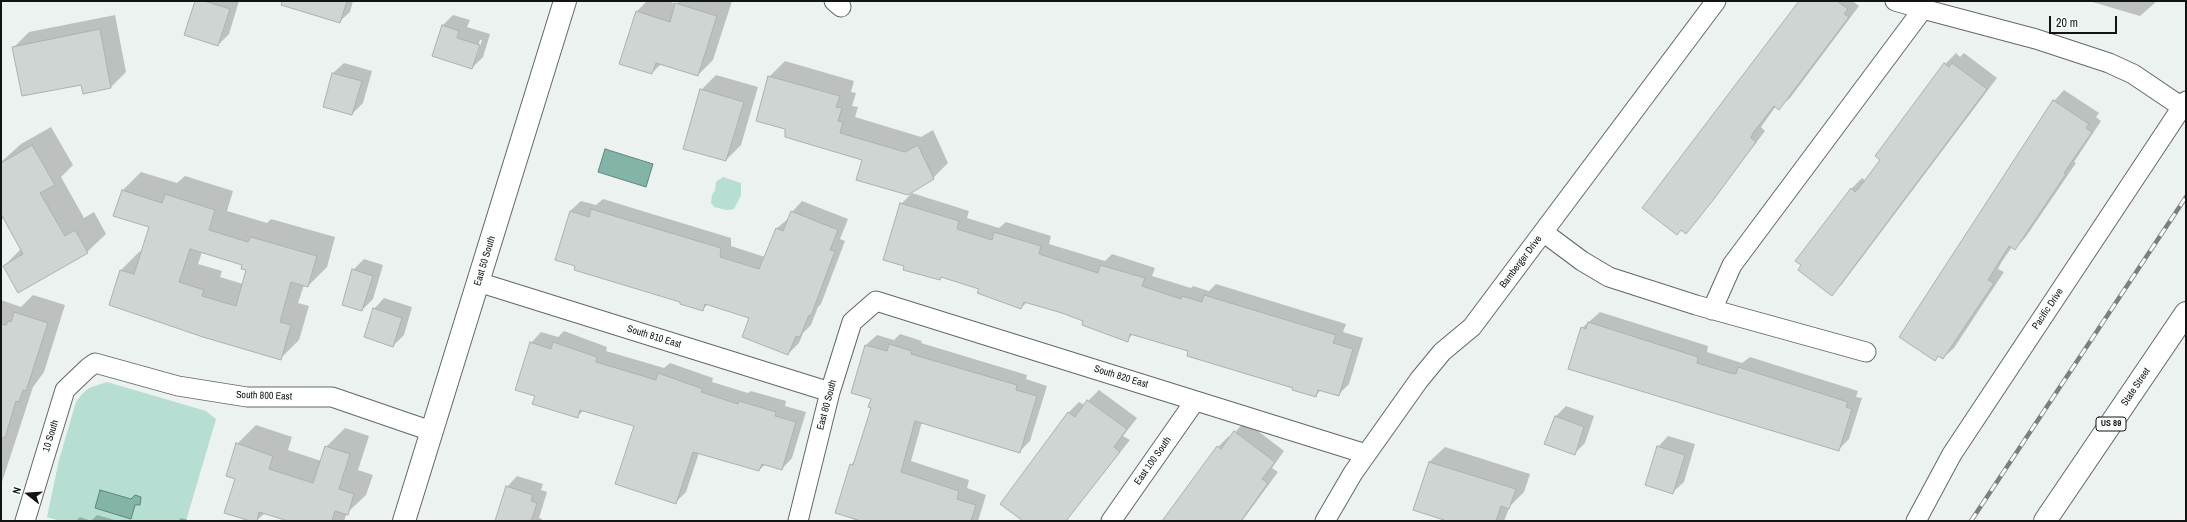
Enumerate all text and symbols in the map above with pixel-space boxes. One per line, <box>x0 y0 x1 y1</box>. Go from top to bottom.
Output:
scale bar <box>2051 8 2119 34</box>
text: 20 m <box>2056 15 2078 31</box>
street label: Bamberger Drive <box>1497 233 1545 291</box>
street label: East 50 South <box>472 235 498 287</box>
street label: Pacific Drive <box>2030 286 2066 332</box>
street label: South 810 East <box>625 323 683 351</box>
street label: South 820 East <box>1092 363 1150 391</box>
street label: State Street <box>2119 366 2153 408</box>
street label: East 80 South <box>815 379 839 431</box>
street label: South 800 East <box>236 389 292 403</box>
road number: US 89 <box>2096 417 2126 431</box>
street label: 10 South <box>40 419 62 453</box>
street label: East 100 South <box>1132 435 1174 487</box>
north arrow <box>8 474 48 514</box>
text: N <box>9 485 24 496</box>

